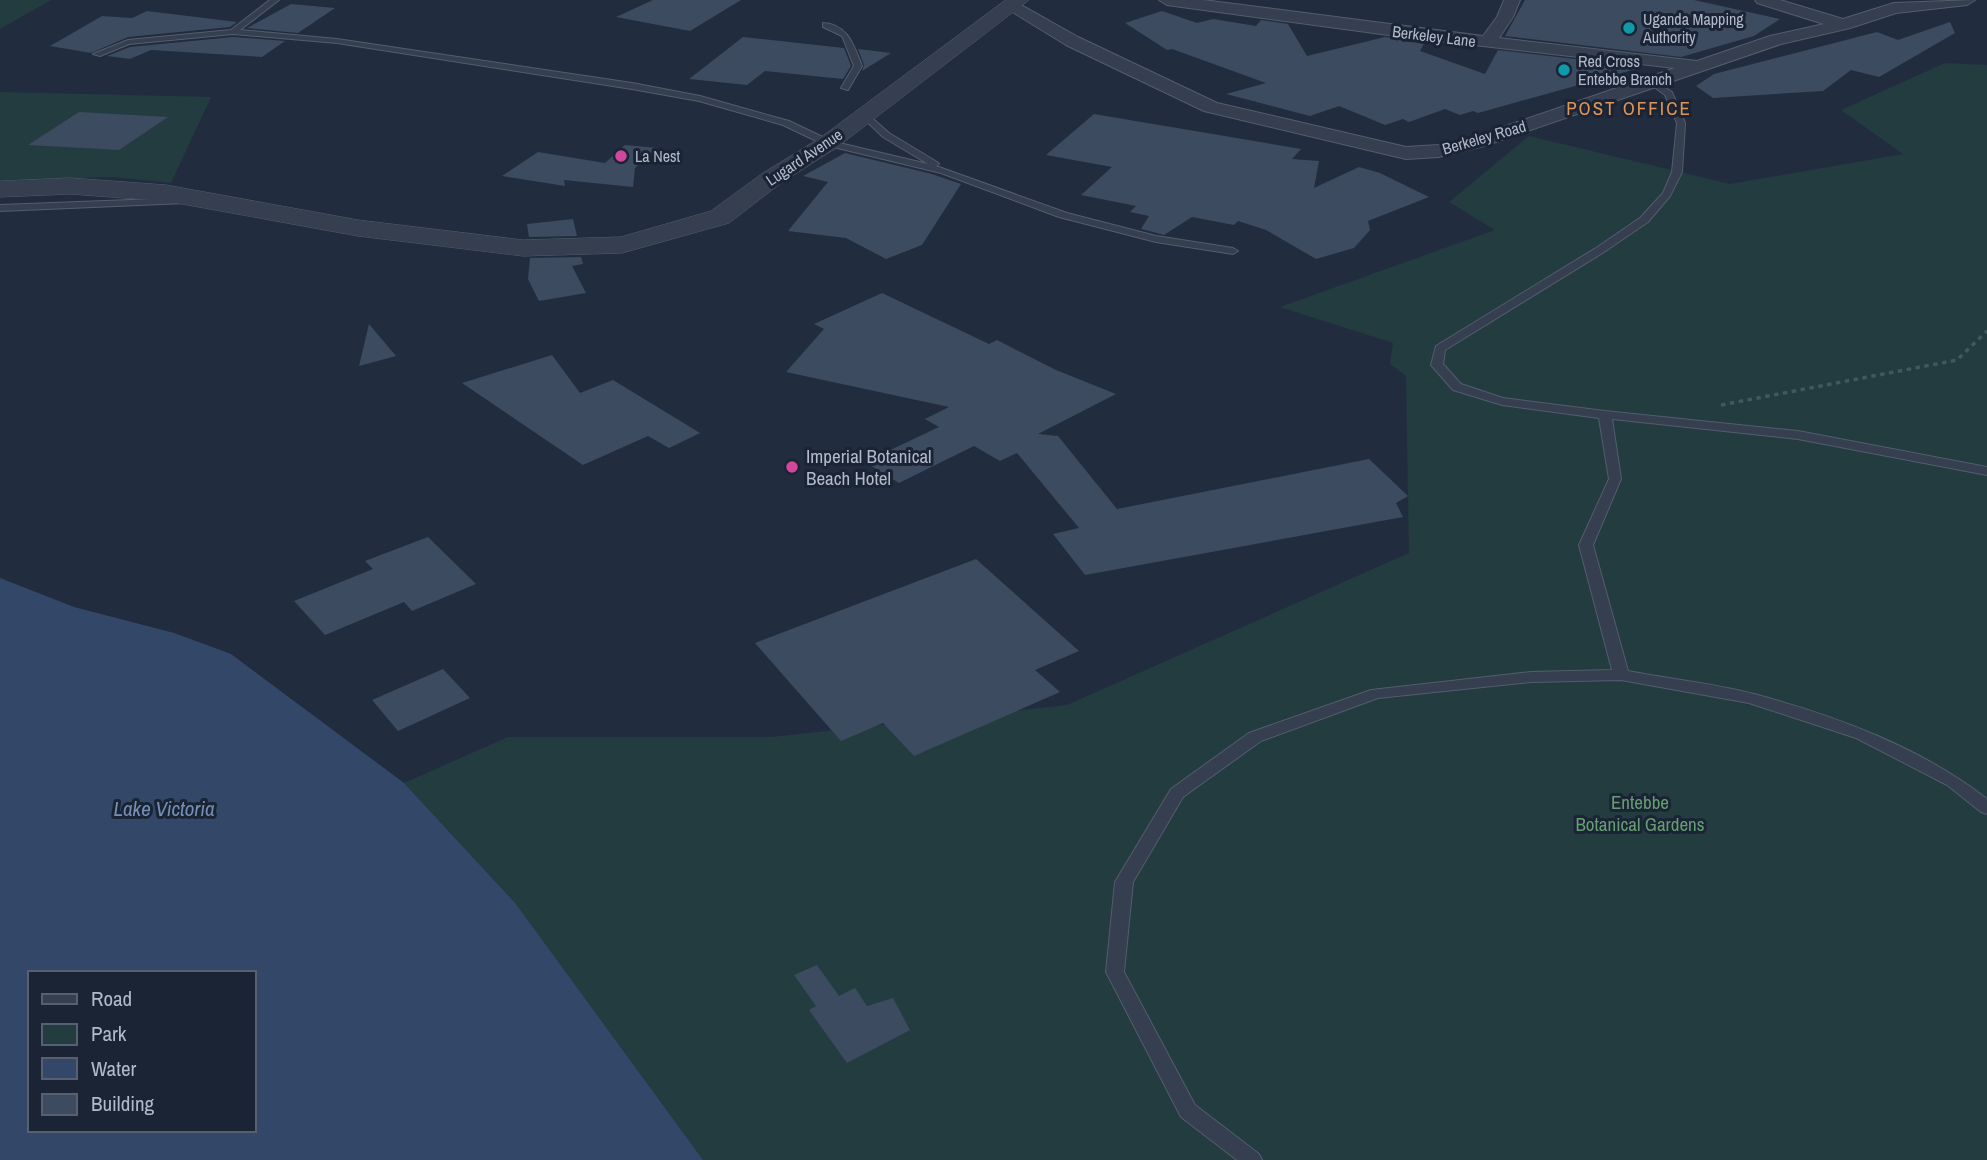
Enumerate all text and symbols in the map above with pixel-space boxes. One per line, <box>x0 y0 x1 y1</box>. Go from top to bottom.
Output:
place label: Uganda Mapping Authority <box>1642 8 1744 48</box>
street label: Berkeley Lane <box>1391 20 1477 52</box>
marker: Uganda Mapping Authority <box>1621 20 1637 36</box>
place label: Red Cross Entebbe Branch <box>1578 50 1672 90</box>
marker: Red Cross Entebbe Branch <box>1556 62 1572 78</box>
district label: POST OFFICE <box>1566 95 1692 121</box>
street label: Berkeley Road <box>1440 115 1528 159</box>
street label: Lugard Avenue <box>761 123 847 191</box>
place label: La Nest <box>635 145 681 167</box>
marker: La Nest <box>613 148 629 164</box>
place label: Imperial Botanical Beach Hotel <box>806 443 932 491</box>
marker: Imperial Botanical Beach Hotel <box>784 459 800 475</box>
park label: Entebbe Botanical Gardens <box>1575 789 1705 837</box>
water label: Lake Victoria <box>113 794 215 823</box>
legend <box>28 971 256 1132</box>
text: Road <box>91 984 132 1013</box>
text: Park <box>91 1019 127 1048</box>
text: Water <box>91 1054 137 1083</box>
text: Building <box>91 1089 155 1118</box>

